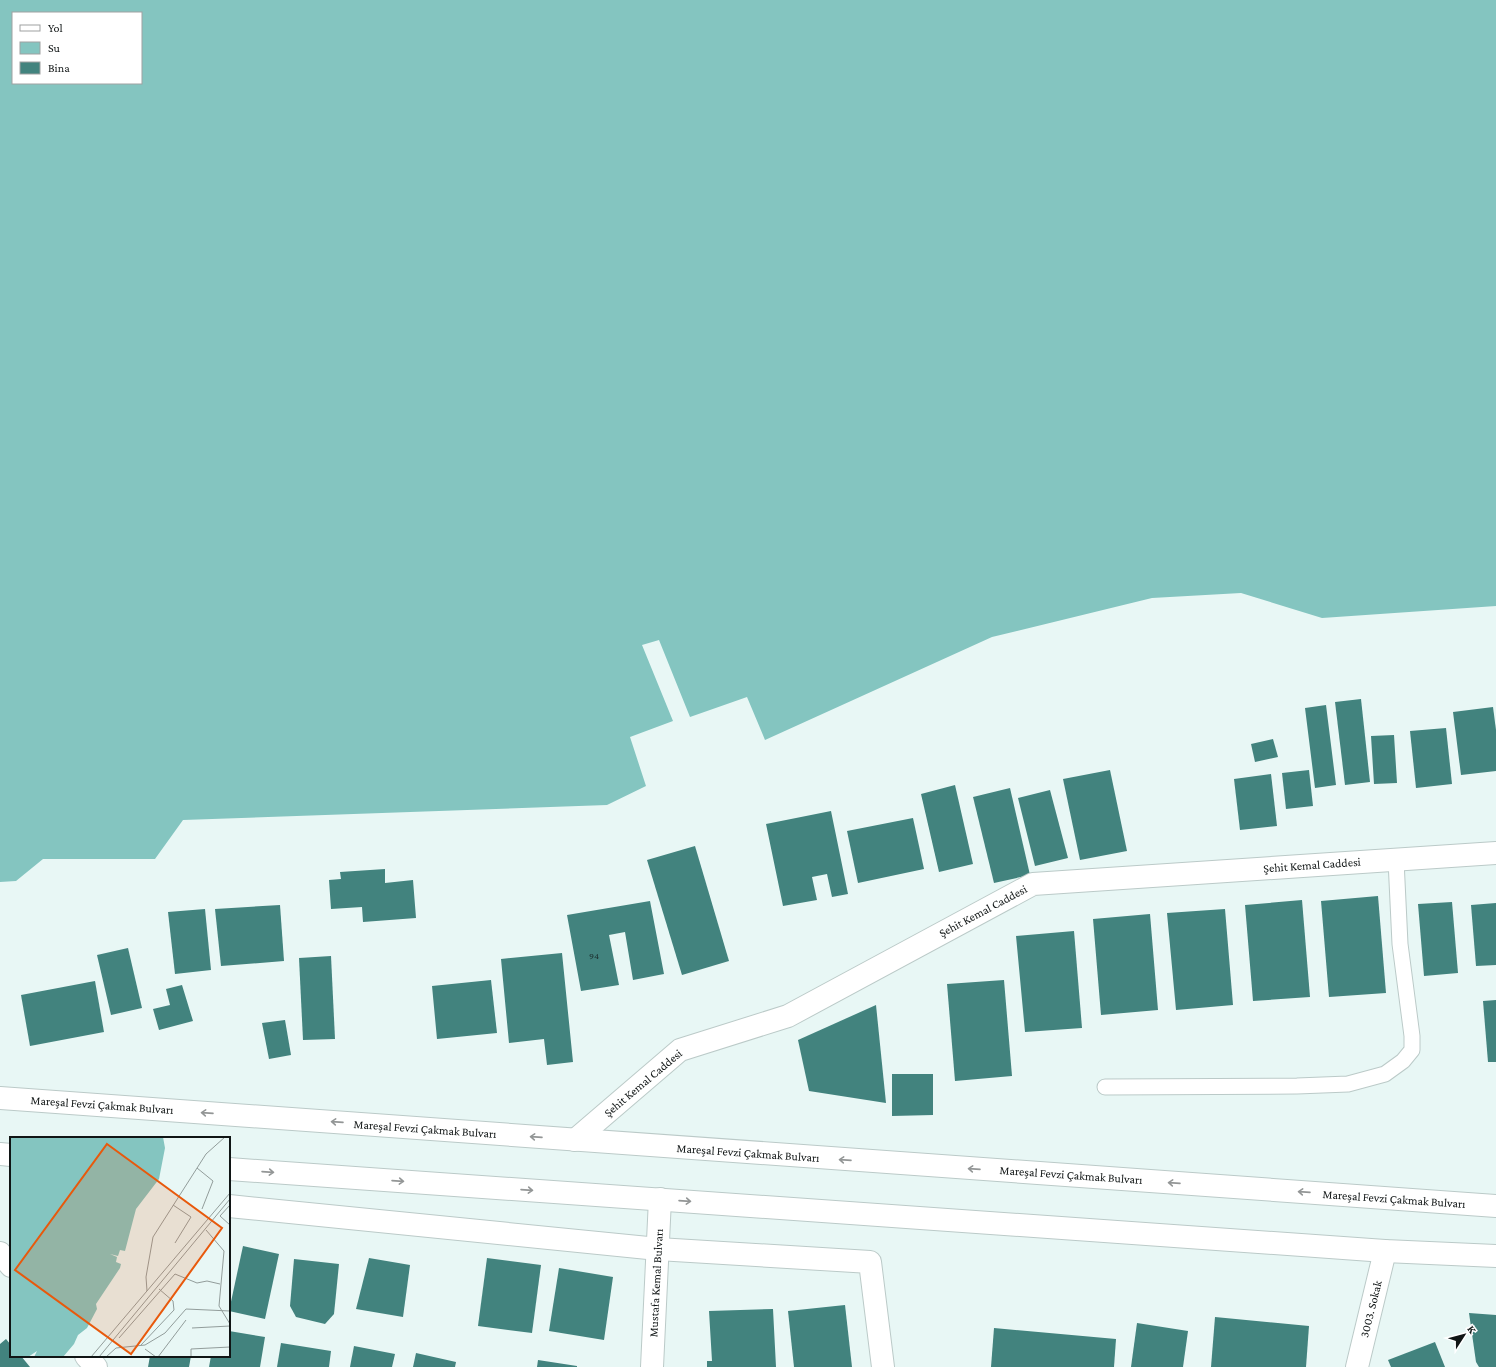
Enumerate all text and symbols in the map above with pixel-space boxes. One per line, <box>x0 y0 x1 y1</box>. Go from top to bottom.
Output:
legend <box>12 12 142 84</box>
text: Yol <box>48 21 63 35</box>
text: Su <box>48 41 61 55</box>
text: Bina <box>48 61 70 75</box>
street label: Şehit Kemal Caddesi <box>1263 855 1361 875</box>
street label: Şehit Kemal Caddesi <box>937 882 1029 940</box>
house number: 94 <box>589 950 599 961</box>
street label: Şehit Kemal Caddesi <box>601 1046 685 1120</box>
street label: Mareşal Fevzi Çakmak Bulvarı <box>30 1093 174 1117</box>
one-way arrow <box>201 1109 214 1116</box>
street label: Mareşal Fevzi Çakmak Bulvarı <box>353 1117 497 1141</box>
one-way arrow <box>331 1119 344 1126</box>
one-way arrow <box>530 1134 543 1141</box>
inset map <box>10 1137 230 1357</box>
street label: Mareşal Fevzi Çakmak Bulvarı <box>676 1141 820 1165</box>
one-way arrow <box>839 1156 852 1163</box>
street label: Mareşal Fevzi Çakmak Bulvarı <box>999 1163 1143 1187</box>
one-way arrow <box>968 1165 981 1172</box>
one-way arrow <box>261 1169 274 1176</box>
one-way arrow <box>391 1177 404 1185</box>
one-way arrow <box>1168 1179 1181 1186</box>
one-way arrow <box>520 1186 533 1193</box>
street label: Mareşal Fevzi Çakmak Bulvarı <box>1322 1187 1466 1211</box>
one-way arrow <box>1298 1188 1311 1195</box>
one-way arrow <box>678 1197 691 1204</box>
street label: Mustafa Kemal Bulvarı <box>646 1228 666 1338</box>
street label: 3003. Sokak <box>1357 1279 1385 1339</box>
north arrow <box>1444 1315 1484 1355</box>
text: K <box>1465 1323 1480 1336</box>

